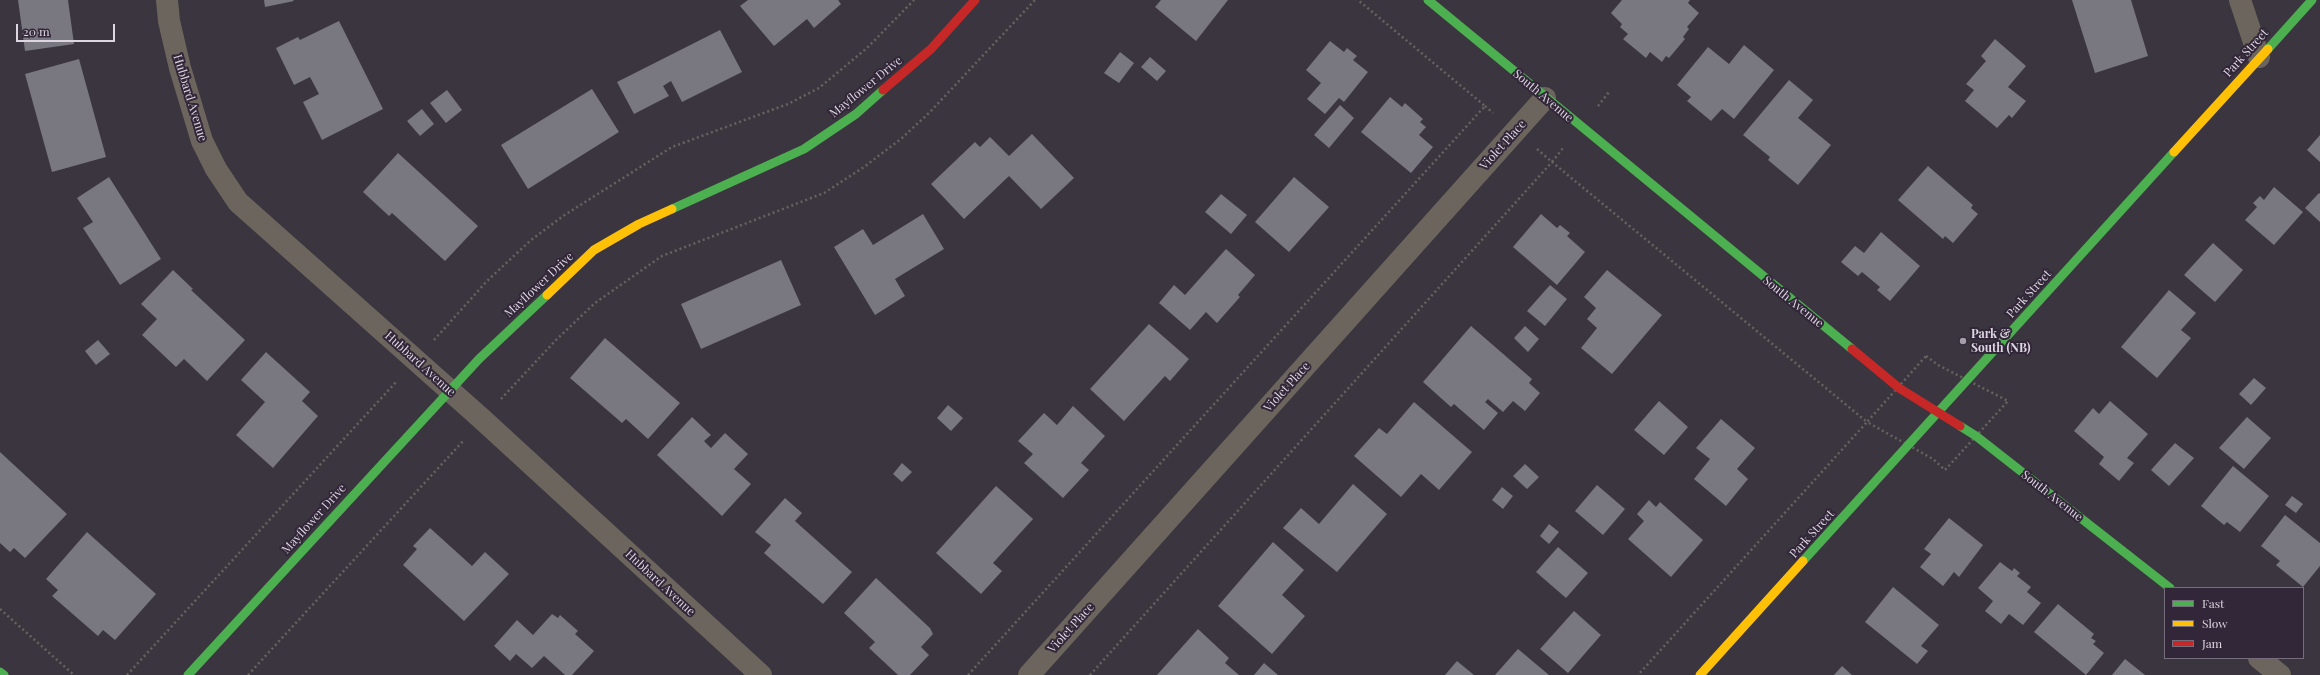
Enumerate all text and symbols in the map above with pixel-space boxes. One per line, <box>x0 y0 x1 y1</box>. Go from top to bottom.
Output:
scale bar <box>18 16 117 42</box>
text: 20 m <box>23 23 50 39</box>
street label: Park Street <box>2221 26 2271 80</box>
street label: Hubbard Avenue <box>170 53 210 143</box>
street label: Mayflower Drive <box>827 53 905 121</box>
street label: South Avenue <box>1510 67 1576 125</box>
street label: Violet Place <box>1477 117 1529 173</box>
street label: Mayflower Drive <box>502 249 576 321</box>
street label: Park Street <box>2004 267 2054 321</box>
street label: South Avenue <box>1760 273 1826 331</box>
place label: Park & South (NB) <box>1971 327 2031 355</box>
street label: Hubbard Avenue <box>382 329 458 399</box>
marker: Park & South (NB) <box>1958 336 1968 346</box>
street label: Violet Place <box>1261 359 1313 415</box>
street label: South Avenue <box>2018 468 2086 524</box>
street label: Mayflower Drive <box>279 481 349 557</box>
street label: Park Street <box>1787 507 1837 561</box>
street label: Hubbard Avenue <box>622 547 698 619</box>
legend <box>2164 587 2304 659</box>
text: Fast <box>2202 595 2224 611</box>
street label: Violet Place <box>1045 600 1097 656</box>
text: Slow <box>2202 615 2228 631</box>
text: Jam <box>2202 635 2222 651</box>

